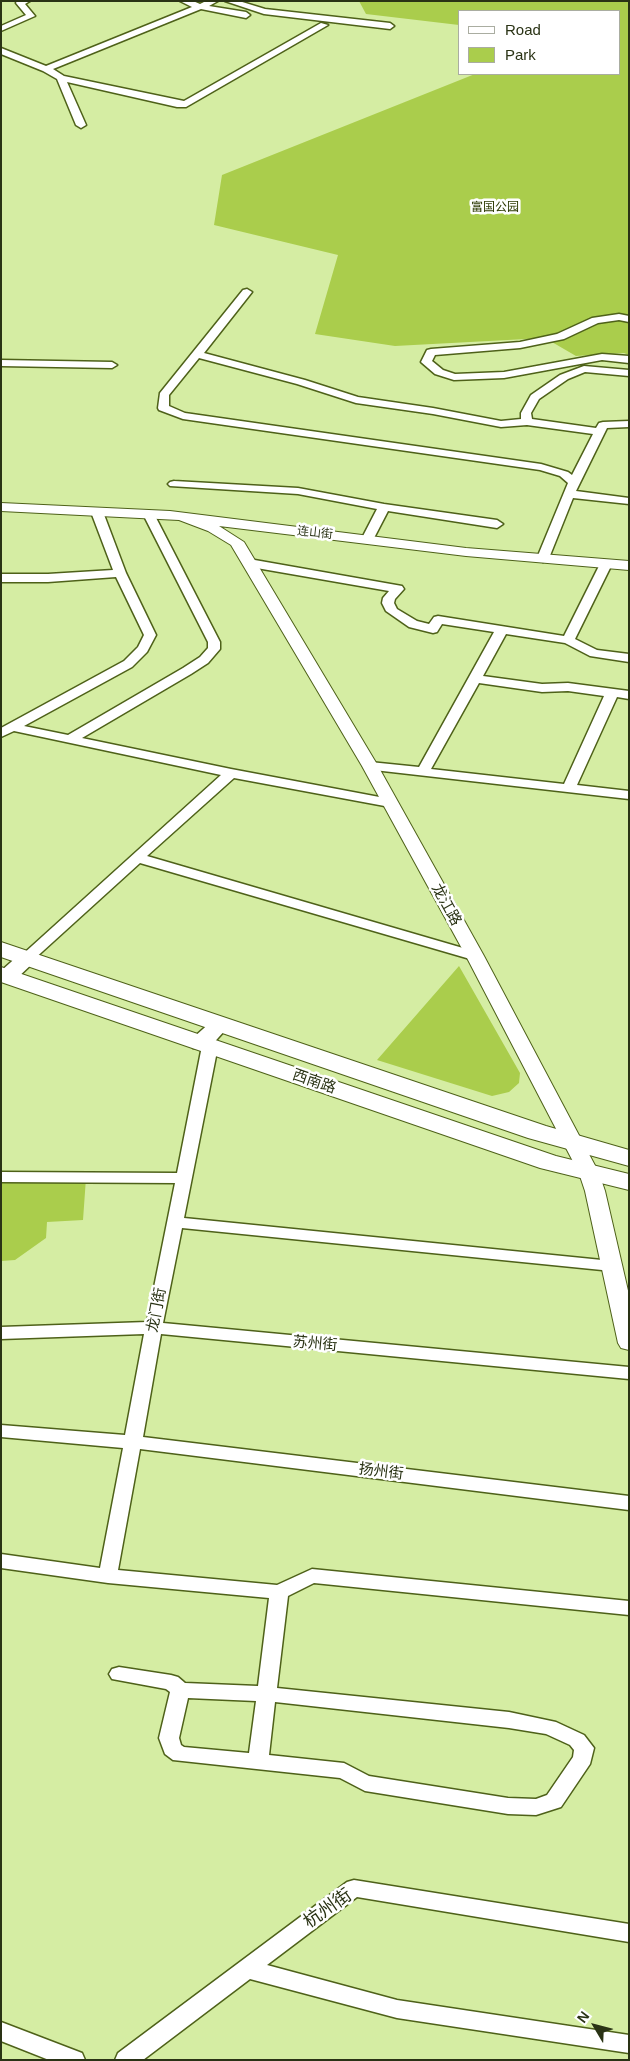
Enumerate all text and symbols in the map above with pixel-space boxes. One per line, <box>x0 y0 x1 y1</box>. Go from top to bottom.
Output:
legend <box>458 10 620 75</box>
text: Road <box>505 21 541 38</box>
text: Park <box>505 46 536 63</box>
park label: 富国公园 <box>471 201 519 215</box>
street label: 连山街 <box>296 524 334 542</box>
street label: 龙江路 <box>427 881 465 929</box>
street label: 西南路 <box>290 1066 338 1098</box>
street label: 龙门街 <box>144 1286 170 1334</box>
street label: 苏州街 <box>292 1333 338 1355</box>
street label: 扬州街 <box>358 1460 404 1484</box>
street label: 杭州街 <box>300 1885 356 1933</box>
north arrow <box>570 2001 620 2051</box>
text: N <box>574 2008 592 2026</box>

